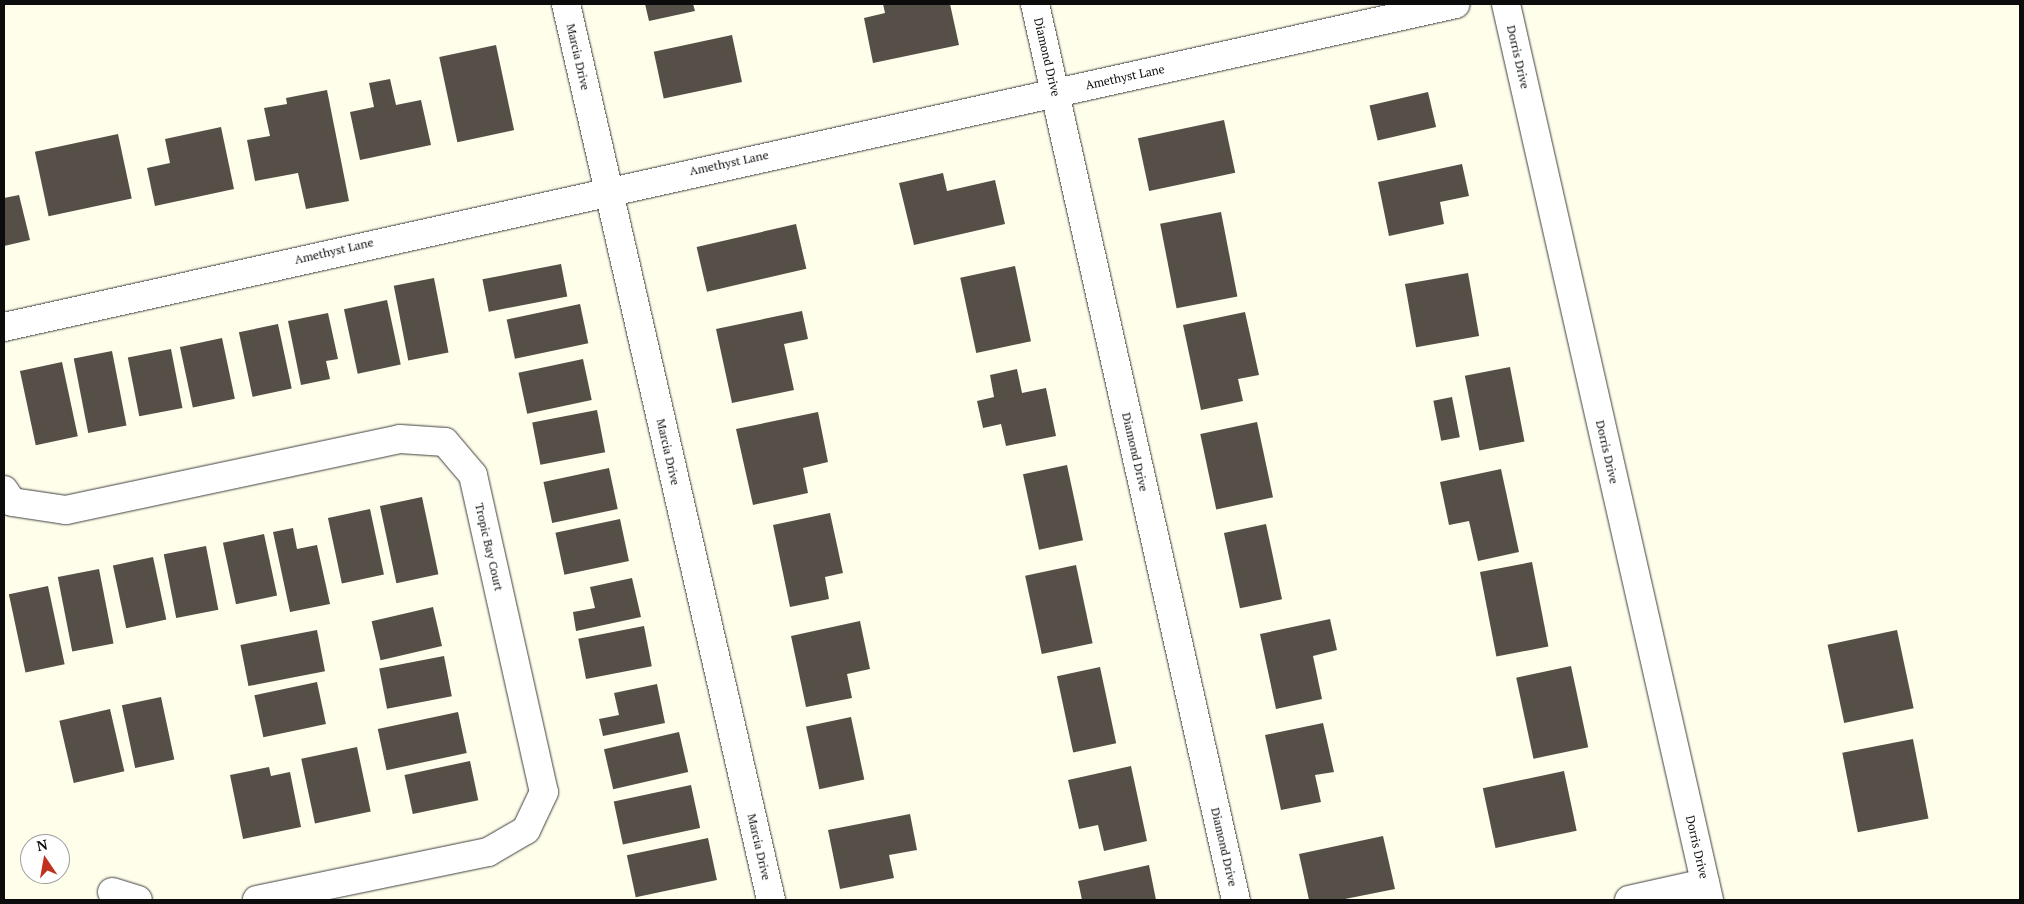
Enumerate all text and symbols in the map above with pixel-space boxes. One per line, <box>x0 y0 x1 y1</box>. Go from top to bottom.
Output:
street label: Diamond Drive <box>1031 16 1063 98</box>
street label: Marcia Drive <box>563 22 593 92</box>
street label: Dorris Drive <box>1504 24 1532 90</box>
street label: Amethyst Lane <box>1084 62 1166 92</box>
street label: Amethyst Lane <box>688 148 770 178</box>
street label: Amethyst Lane <box>293 235 375 267</box>
street label: Diamond Drive <box>1119 411 1151 493</box>
street label: Marcia Drive <box>653 417 683 487</box>
street label: Dorris Drive <box>1593 419 1621 485</box>
street label: Tropic Bay Court <box>472 502 506 592</box>
street label: Diamond Drive <box>1208 806 1240 888</box>
street label: Marcia Drive <box>744 812 774 882</box>
street label: Dorris Drive <box>1683 814 1711 880</box>
north arrow <box>20 834 70 884</box>
text: N <box>35 834 49 855</box>

